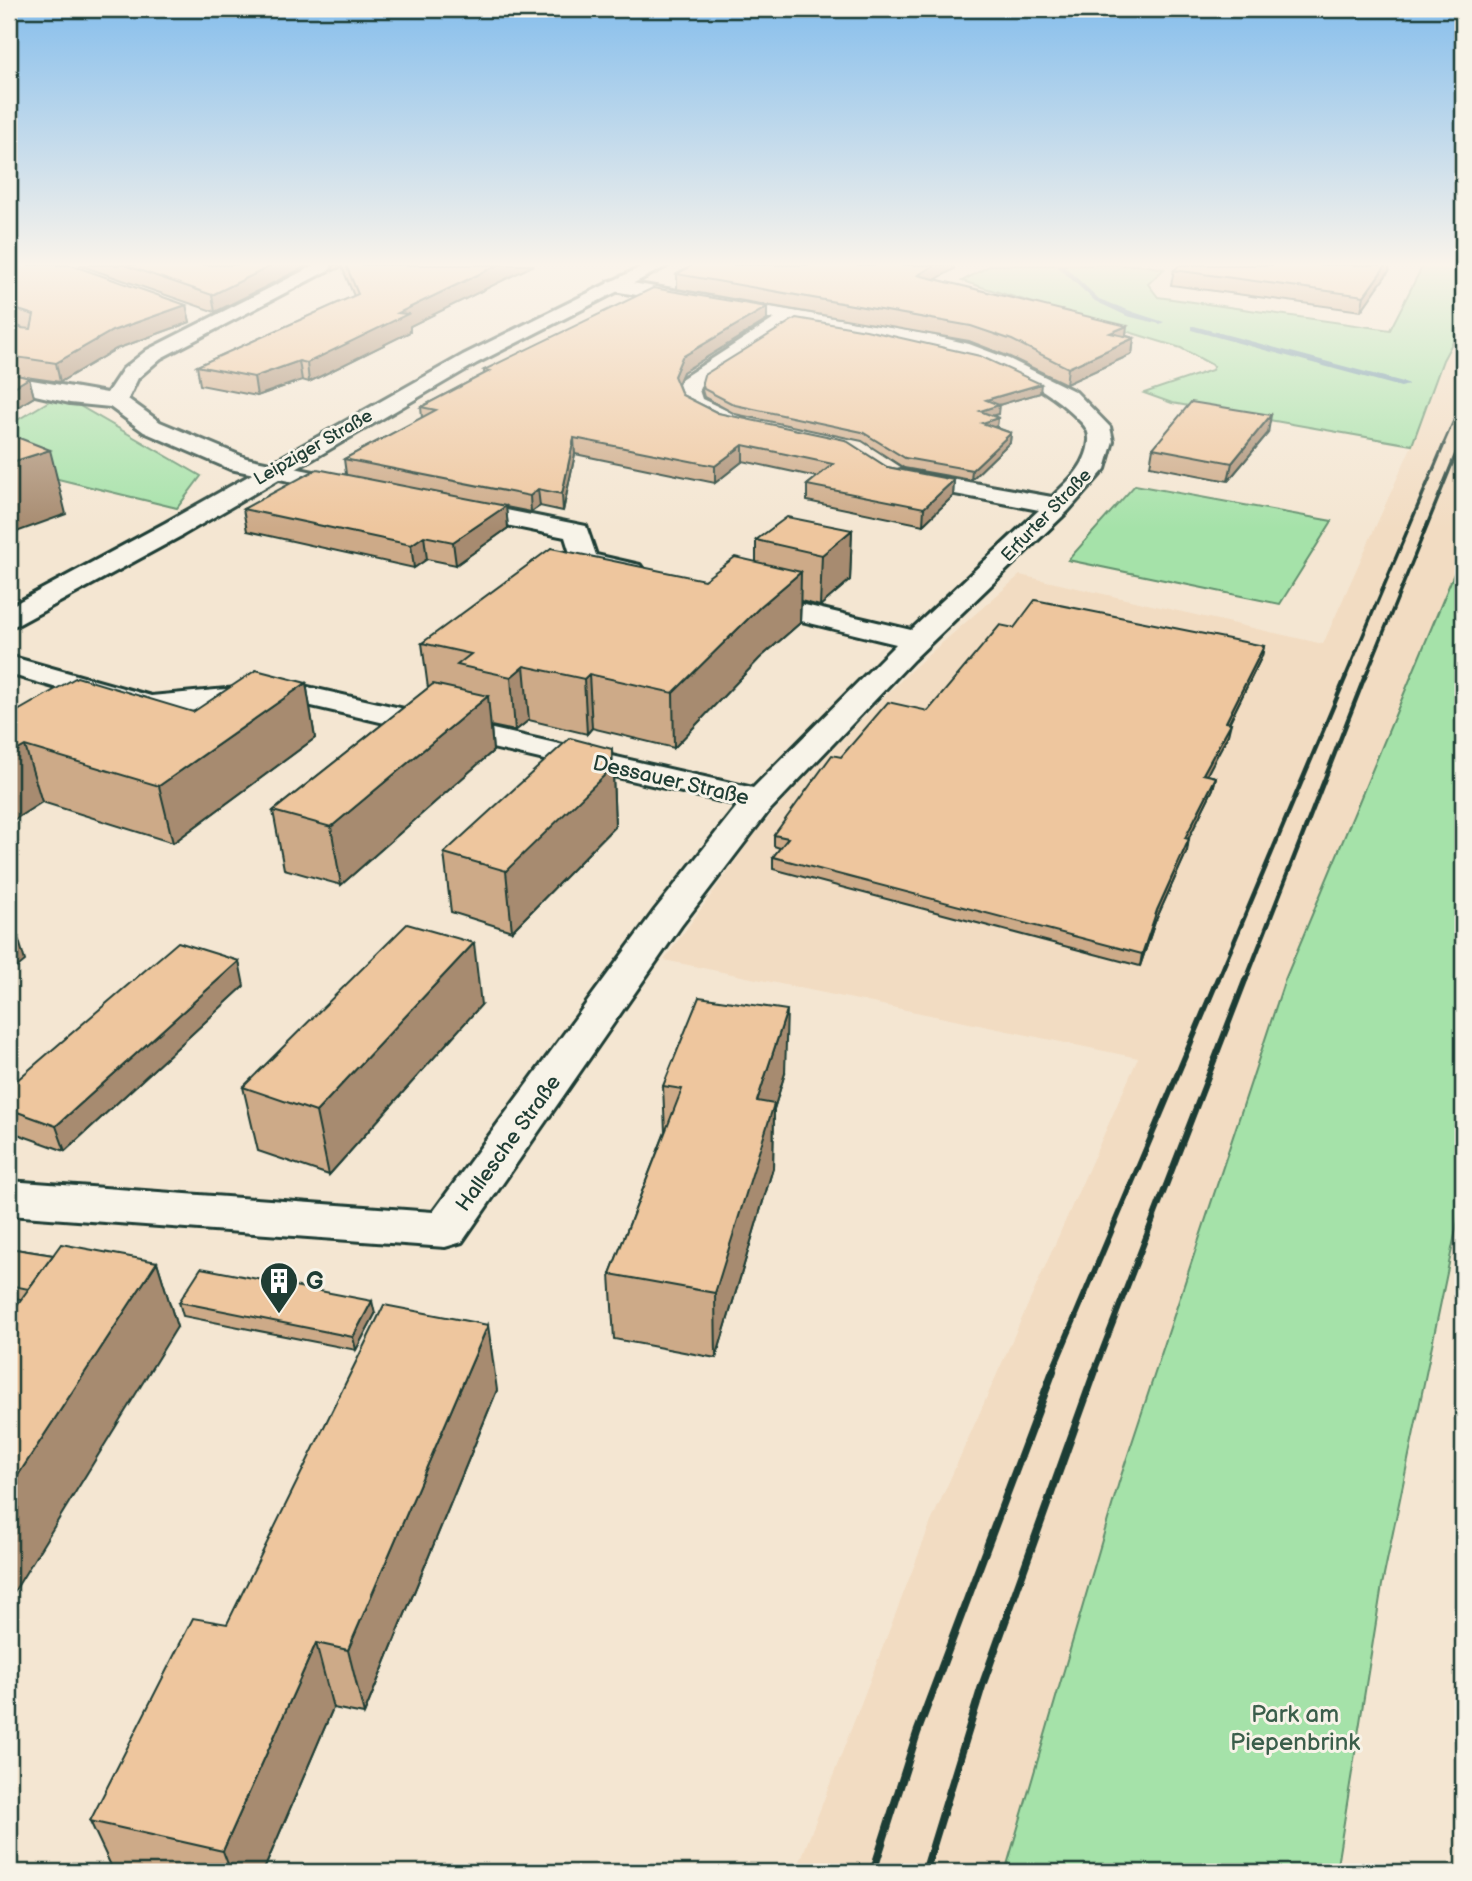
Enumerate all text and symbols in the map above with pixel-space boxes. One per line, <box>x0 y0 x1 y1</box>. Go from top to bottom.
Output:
street label: Leipziger Straße <box>250 405 377 490</box>
street label: Erfurter Straße <box>997 465 1096 566</box>
street label: Dessauer Straße <box>590 750 751 811</box>
street label: Hallesche Straße <box>451 1070 566 1216</box>
building icon: G <box>258 1260 300 1315</box>
place label: G <box>306 1267 324 1296</box>
park label: Park am Piepenbrink <box>1230 1700 1360 1757</box>

